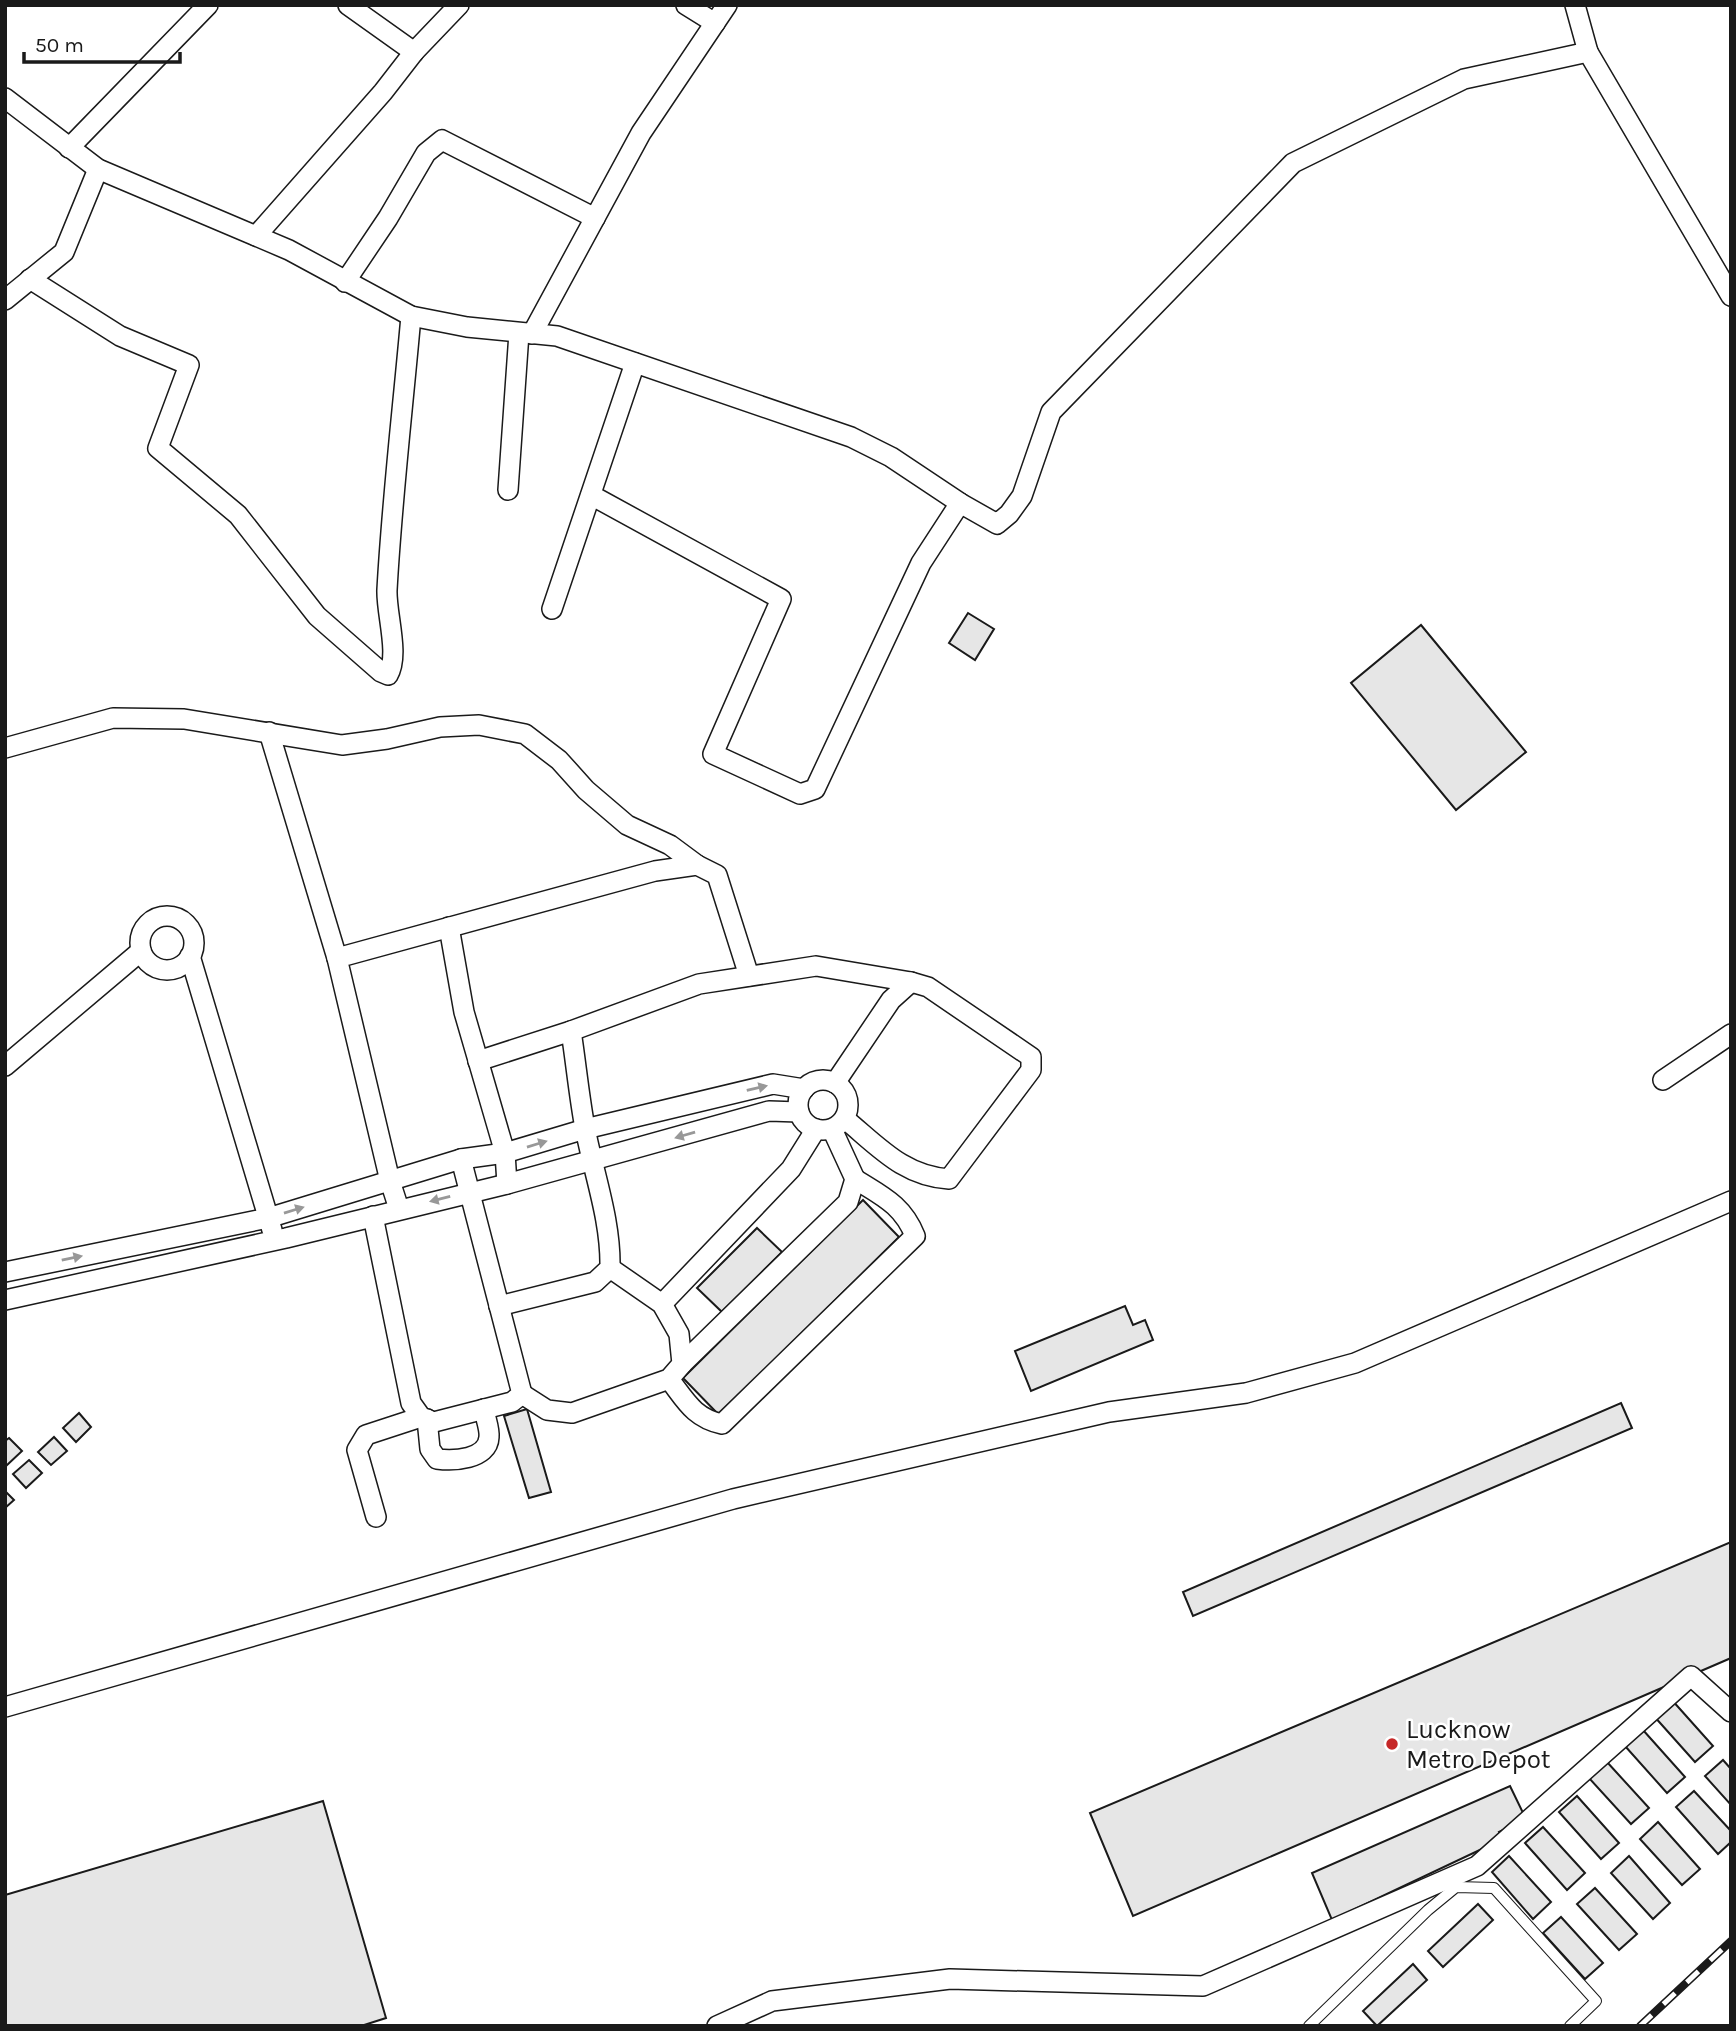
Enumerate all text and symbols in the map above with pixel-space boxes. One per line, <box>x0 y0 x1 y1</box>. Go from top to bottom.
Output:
scale bar <box>24 21 180 65</box>
text: 50 m <box>35 33 84 57</box>
one-way arrow <box>746 1082 768 1093</box>
one-way arrow <box>674 1130 696 1141</box>
one-way arrow <box>527 1138 548 1148</box>
one-way arrow <box>429 1194 451 1205</box>
one-way arrow <box>284 1204 305 1215</box>
one-way arrow <box>61 1253 83 1264</box>
place label: Lucknow Metro Depot <box>1406 1714 1551 1775</box>
marker: Lucknow Metro Depot <box>1384 1736 1400 1752</box>

